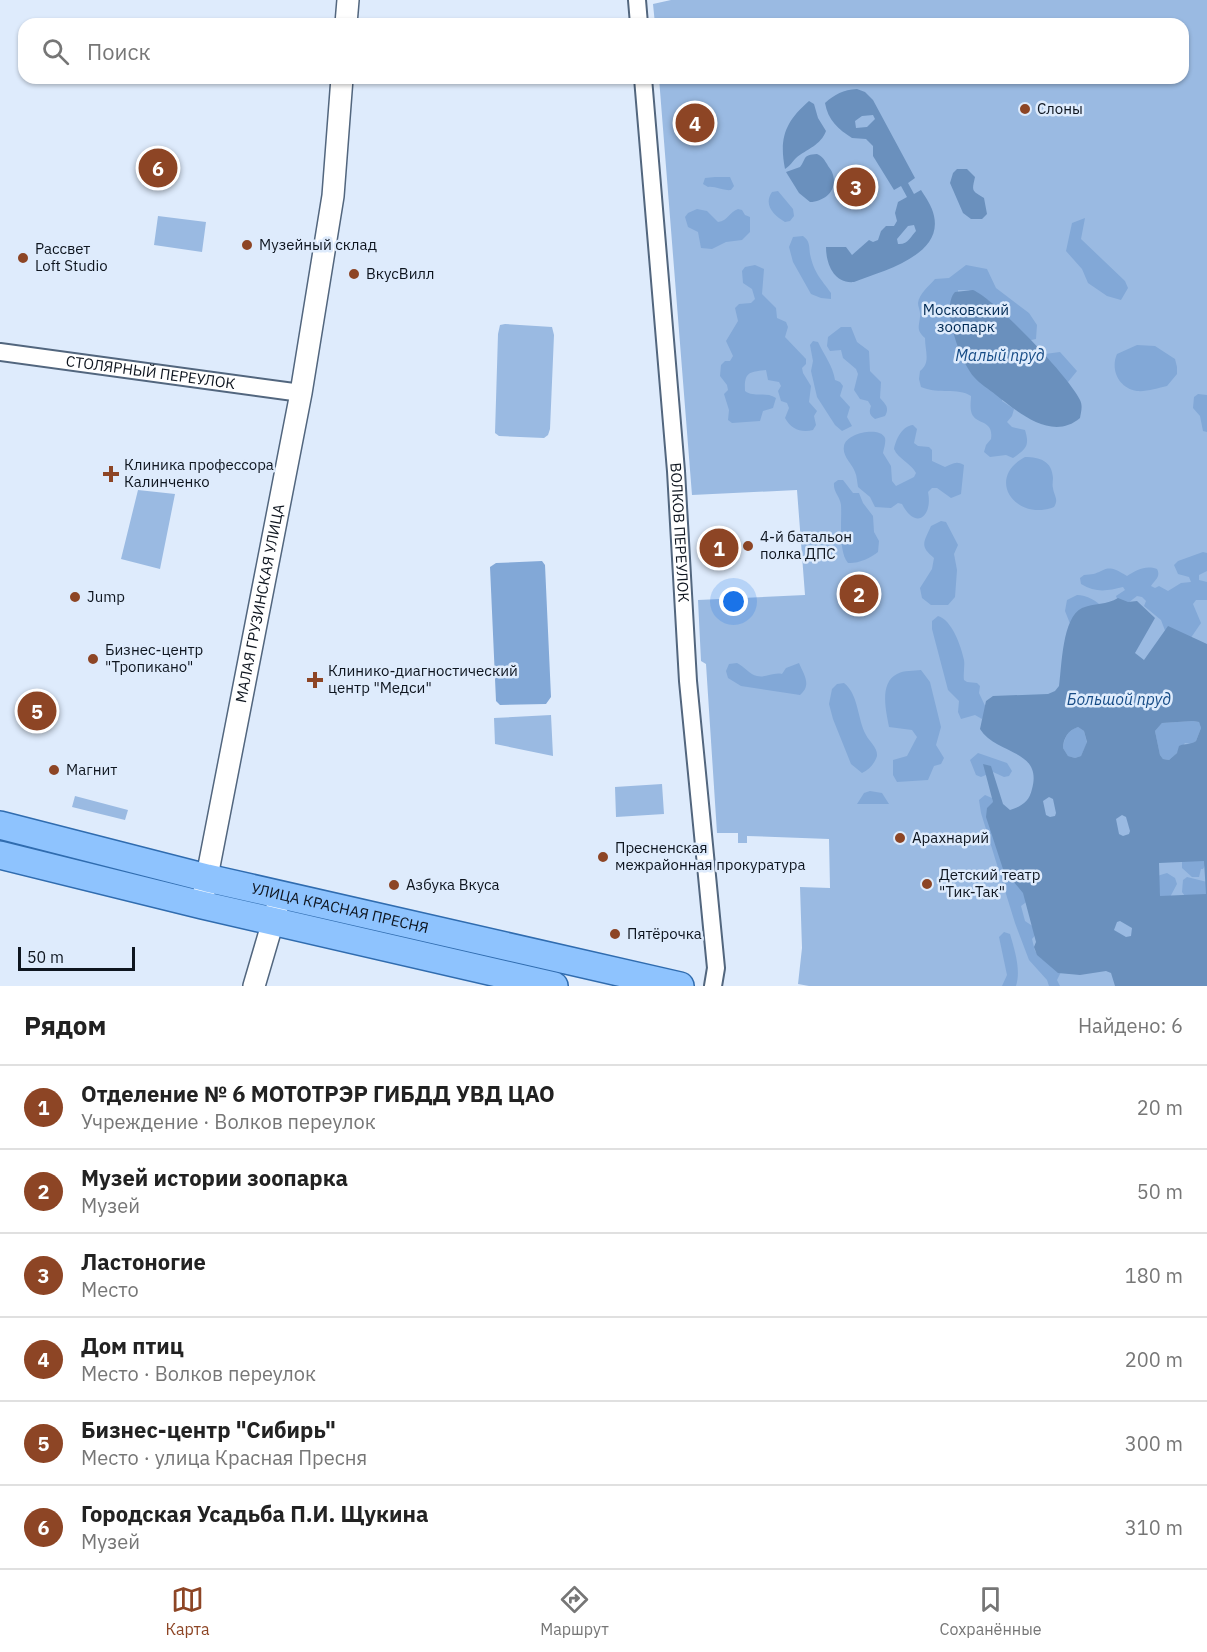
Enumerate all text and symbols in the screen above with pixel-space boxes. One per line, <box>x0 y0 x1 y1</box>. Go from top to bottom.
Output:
search box <box>18 18 1189 84</box>
icon: search <box>39 35 72 68</box>
text: Поиск <box>87 37 151 66</box>
place label: Слоны <box>1037 99 1083 118</box>
pin: 4 <box>676 100 714 146</box>
marker: Слоны <box>1018 102 1032 116</box>
pin: 6 <box>138 146 178 190</box>
pin: 3 <box>836 164 876 210</box>
place label: Музейный склад <box>259 235 377 254</box>
marker: Музейный склад <box>240 238 254 252</box>
place label: Рассвет Loft Studio <box>35 239 108 275</box>
marker: Рассвет Loft Studio <box>16 251 30 265</box>
place label: ВкусВилл <box>366 264 434 283</box>
marker: ВкусВилл <box>347 267 361 281</box>
park label: Московский зоопарк <box>923 300 1009 336</box>
water label: Малый пруд <box>955 345 1045 365</box>
street label: СТОЛЯРНЫЙ ПЕРЕУЛОК <box>65 351 237 393</box>
place label: Клиника профессора Калинченко <box>124 455 274 491</box>
street label: ВОЛКОВ ПЕРЕУЛОК <box>666 462 693 603</box>
marker: Клиника профессора Калинченко <box>102 465 120 483</box>
street label: МАЛАЯ ГРУЗИНСКАЯ УЛИЦА <box>231 502 288 704</box>
pin: 1 <box>700 526 738 570</box>
place label: 4-й батальон полка ДПС <box>760 527 852 563</box>
marker: 4-й батальон полка ДПС <box>741 539 755 553</box>
pin: 2 <box>840 572 878 616</box>
place label: Jump <box>87 587 125 606</box>
your location <box>719 587 748 616</box>
marker: Jump <box>68 590 82 604</box>
place label: Бизнес-центр "Тропикано" <box>105 640 203 676</box>
marker: Бизнес-центр "Тропикано" <box>86 652 100 666</box>
place label: Клинико-диагностический центр "Медси" <box>328 661 518 697</box>
marker: Клинико-диагностический центр "Медси" <box>306 671 324 689</box>
pin: 5 <box>18 688 57 734</box>
water label: Большой пруд <box>1067 689 1171 709</box>
place label: Магнит <box>66 760 117 779</box>
marker: Магнит <box>47 763 61 777</box>
place label: Арахнарий <box>912 828 989 847</box>
marker: Арахнарий <box>893 831 907 845</box>
place label: Пресненская межрайонная прокуратура <box>615 838 805 874</box>
marker: Пресненская межрайонная прокуратура <box>596 850 610 864</box>
place label: Детский театр "Тик-Так" <box>939 865 1040 901</box>
place label: Азбука Вкуса <box>406 875 500 894</box>
marker: Детский театр "Тик-Так" <box>920 877 934 891</box>
street label: УЛИЦА КРАСНАЯ ПРЕСНЯ <box>249 878 431 937</box>
marker: Азбука Вкуса <box>387 878 401 892</box>
place label: Пятёрочка <box>627 924 702 943</box>
marker: Пятёрочка <box>608 927 622 941</box>
scale bar <box>18 944 135 971</box>
text: 50 m <box>27 947 64 967</box>
text: Рядом <box>24 1008 106 1042</box>
text: Найдено: 6 <box>1078 1012 1183 1039</box>
text: Отделение № 6 МОТОТРЭР ГИБДД УВД ЦАО <box>81 1079 555 1108</box>
text: 1 <box>38 1094 50 1121</box>
text: 20 m <box>1137 1094 1183 1121</box>
text: Учреждение · Волков переулок <box>81 1108 376 1135</box>
text: Музей истории зоопарка <box>81 1163 348 1192</box>
text: 2 <box>38 1178 50 1205</box>
text: 50 m <box>1137 1178 1183 1205</box>
text: Музей <box>81 1192 140 1219</box>
text: Ластоногие <box>81 1247 206 1276</box>
text: 3 <box>38 1262 50 1289</box>
text: 180 m <box>1125 1262 1183 1289</box>
text: Место <box>81 1276 139 1303</box>
text: Дом птиц <box>81 1331 184 1360</box>
text: 4 <box>38 1346 50 1373</box>
text: 200 m <box>1125 1346 1183 1373</box>
text: Место · Волков переулок <box>81 1360 316 1387</box>
text: Бизнес-центр "Сибирь" <box>81 1415 336 1444</box>
text: 5 <box>38 1430 50 1457</box>
text: 300 m <box>1125 1430 1183 1457</box>
text: Место · улица Красная Пресня <box>81 1444 367 1471</box>
text: Городская Усадьба П.И. Щукина <box>81 1499 429 1528</box>
text: 6 <box>38 1514 50 1541</box>
text: 310 m <box>1125 1514 1183 1541</box>
text: Музей <box>81 1528 140 1555</box>
tab: Карта <box>165 1583 209 1639</box>
tab: Маршрут <box>540 1583 609 1639</box>
tab: Сохранённые <box>940 1583 1042 1639</box>

